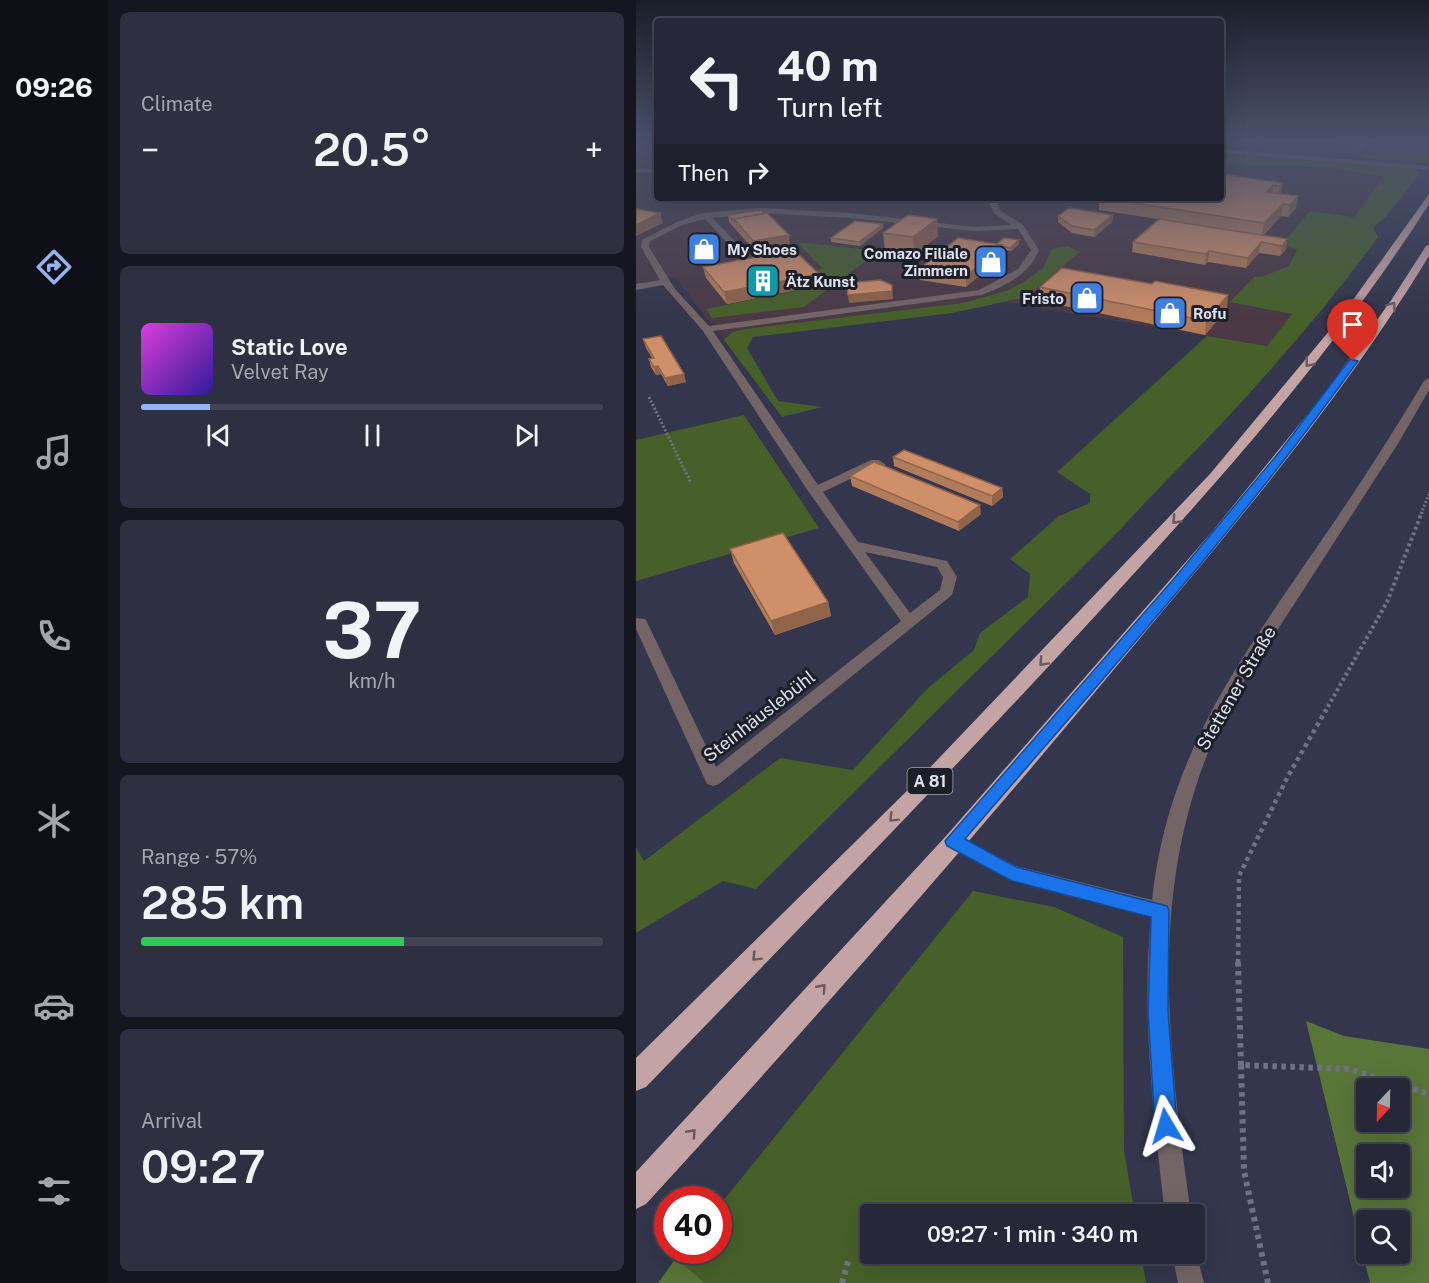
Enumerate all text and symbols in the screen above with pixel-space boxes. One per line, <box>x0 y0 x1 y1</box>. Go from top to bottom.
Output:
text: 40 m <box>777 41 879 90</box>
icon: left <box>678 42 756 120</box>
text: 09:26 <box>15 71 93 103</box>
text: Turn left <box>777 91 883 123</box>
text: Climate <box>141 92 213 116</box>
text: 20.5° <box>313 123 431 176</box>
text: − <box>141 131 159 169</box>
text: + <box>585 131 603 169</box>
icon: right <box>741 156 774 189</box>
text: Then <box>678 160 729 186</box>
shop icon: My Shoes <box>686 231 722 267</box>
place label: My Shoes <box>727 241 797 258</box>
shop icon: Comazo Filiale Zimmern <box>973 244 1009 280</box>
place label: Comazo Filiale Zimmern <box>864 245 968 279</box>
icon: directions <box>33 246 75 288</box>
building icon: Ätz Kunst <box>745 263 781 299</box>
place label: Ätz Kunst <box>786 273 855 290</box>
shop icon: Fristo <box>1069 280 1105 316</box>
place label: Fristo <box>1022 290 1064 307</box>
shop icon: Rofu <box>1152 295 1188 331</box>
pin <box>1327 299 1378 361</box>
one-way arrow <box>1385 301 1396 312</box>
place label: Rofu <box>1193 305 1226 322</box>
icon: arrive <box>1336 308 1369 341</box>
text: Static Love <box>231 334 348 360</box>
one-way arrow <box>1305 357 1316 368</box>
text: Velvet Ray <box>231 360 329 384</box>
icon: previous <box>202 419 235 452</box>
icon: pause <box>356 419 389 452</box>
icon: next <box>510 419 543 452</box>
icon: music <box>33 431 75 473</box>
one-way arrow <box>1172 513 1183 524</box>
text: 37 <box>322 584 422 676</box>
icon: phone <box>33 615 75 657</box>
street label: Stettener Straße <box>1192 622 1280 754</box>
one-way arrow <box>1039 655 1050 666</box>
street label: Steinhäuslebühl <box>699 666 819 766</box>
text: km/h <box>348 669 396 693</box>
road number: A 81 <box>908 768 952 794</box>
icon: climate <box>33 800 75 842</box>
one-way arrow <box>890 811 901 822</box>
text: Range · 57% <box>141 845 257 869</box>
text: 285 km <box>141 876 304 929</box>
one-way arrow <box>752 949 763 960</box>
one-way arrow <box>815 984 826 995</box>
icon: car <box>33 985 75 1027</box>
north arrow <box>1356 1078 1410 1132</box>
map controls <box>1356 1078 1410 1264</box>
position arrow <box>1134 1094 1198 1158</box>
text: Arrival <box>141 1109 203 1133</box>
one-way arrow <box>684 1129 695 1140</box>
text: 09:27 <box>141 1140 266 1193</box>
button: sound <box>1356 1144 1410 1198</box>
icon: filters <box>33 1170 75 1212</box>
speed limit sign: 40 <box>654 1186 732 1264</box>
button: search <box>1356 1210 1410 1264</box>
text: 09:27 · 1 min · 340 m <box>927 1221 1138 1247</box>

